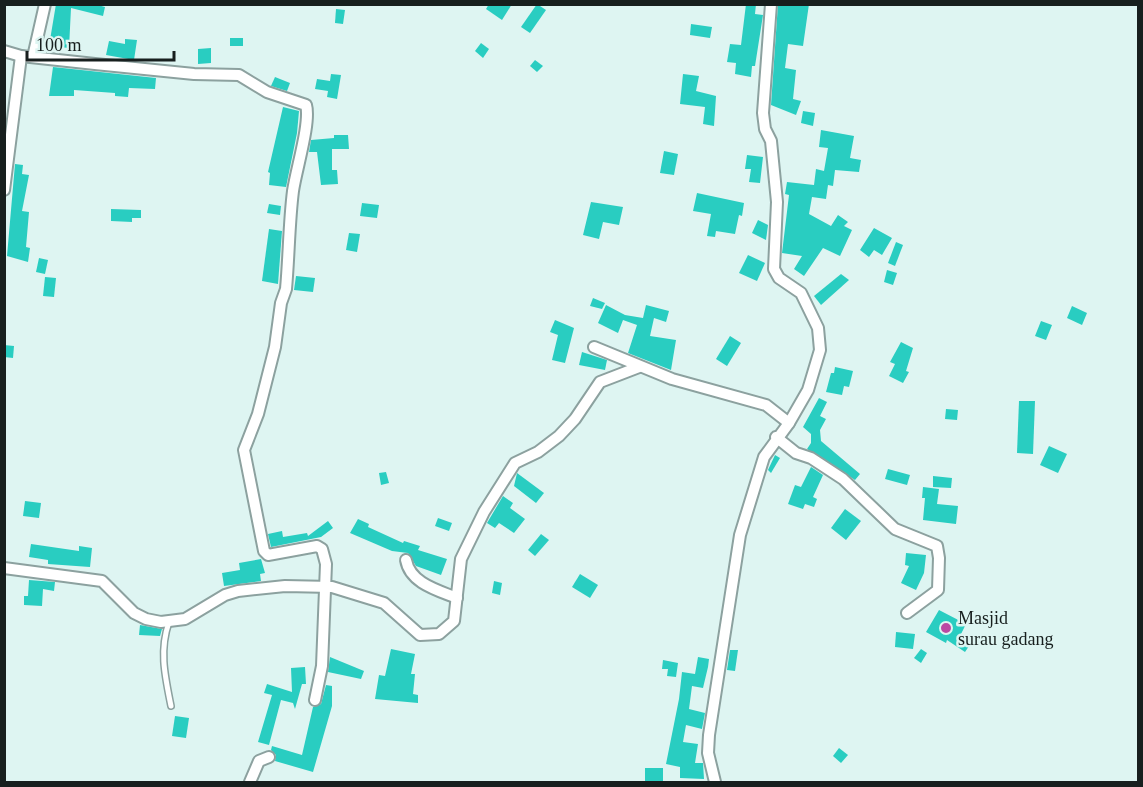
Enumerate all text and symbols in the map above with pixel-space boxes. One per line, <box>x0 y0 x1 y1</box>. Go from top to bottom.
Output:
scale bar <box>27 24 174 62</box>
text: 100 m <box>36 35 82 55</box>
place label: Masjid surau gadang <box>958 608 1053 649</box>
marker: Masjid surau gadang <box>939 621 953 635</box>

